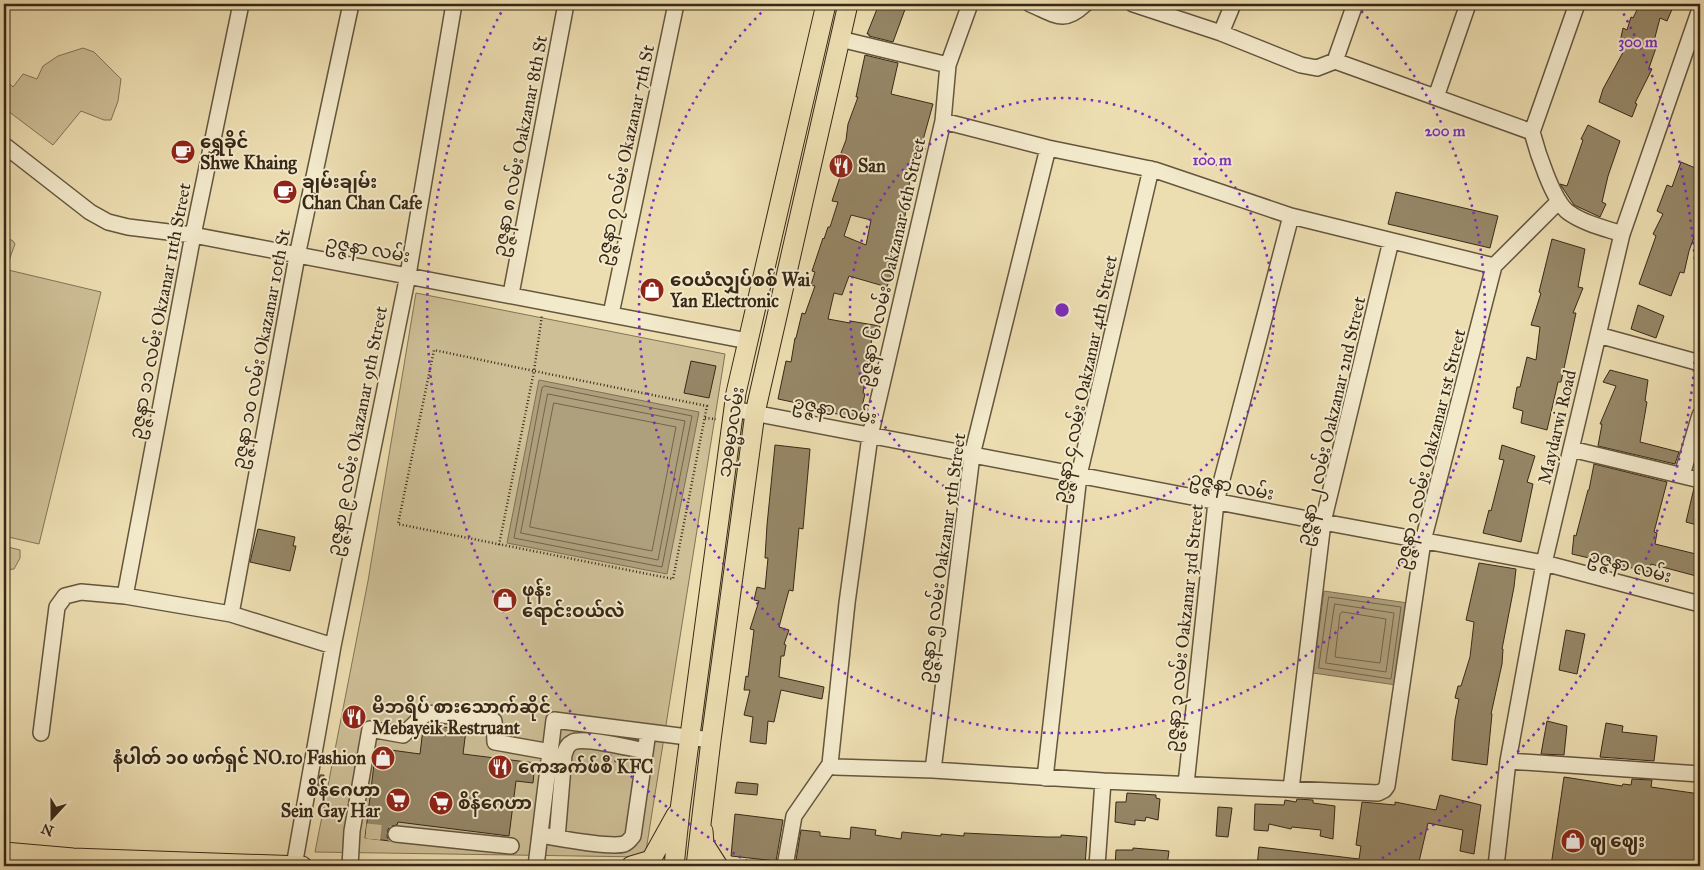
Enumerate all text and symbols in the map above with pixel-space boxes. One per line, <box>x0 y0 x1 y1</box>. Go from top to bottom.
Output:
street label: ဥဇ္ဇနာ ၈ လမ်း Oakzanar 8th St <box>486 33 557 259</box>
text: 300 m <box>1618 33 1658 52</box>
street label: ဥဇ္ဇနာ ၇ လမ်း Okazanar 7th St <box>589 42 664 268</box>
text: 200 m <box>1425 122 1466 140</box>
place label: ရွှေခိုင် Shwe Khaing <box>200 130 297 175</box>
street label: ဥဇ္ဇနာ ၆ လမ်း Oakzanar 6th Street <box>850 135 935 389</box>
cafe icon: ရွှေခိုင် Shwe Khaing <box>170 139 196 165</box>
text: 100 m <box>1192 151 1232 169</box>
restaurant icon: San <box>828 153 854 179</box>
place label: San <box>858 155 886 177</box>
place label: ချမ်းချမ်း Chan Chan Cafe <box>302 170 423 214</box>
cafe icon: ချမ်းချမ်း Chan Chan Cafe <box>272 179 298 205</box>
street label: ဥဇ္ဇနာ ၁၁ လမ်း Okzanar 11th Street <box>122 180 200 442</box>
street label: ဥဇ္ဇနာ ၁၀ လမ်း Okazanar 10th St <box>225 226 300 472</box>
street label: ဥဇ္ဇနာ လမ်း <box>323 229 412 272</box>
street label: ဥဇ္ဇနာ ၄ လမ်း Oakzanar 4th Street <box>1046 252 1126 506</box>
place label: ဝေယံလျှပ်စစ် Wai Yan Electronic <box>669 268 811 312</box>
shop icon: ဝေယံလျှပ်စစ် Wai Yan Electronic <box>639 277 665 303</box>
street label: ဥဇ္ဇနာ ၂ လမ်း Oakzanar 2nd Street <box>1290 293 1375 549</box>
centre of rings <box>1053 301 1071 319</box>
street label: ဥဇ္ဇနာ ၉ လမ်း Okazanar 9th Street <box>320 303 397 559</box>
street label: ဥဇ္ဇနာ ၁ လမ်း Oakzanar 1st Street <box>1388 326 1475 572</box>
street label: Maydarwi Road <box>1533 368 1581 486</box>
street label: သုဓမ္မာလမ်း <box>711 385 753 480</box>
street label: ဥဇ္ဇနာ လမ်း <box>790 389 879 433</box>
street label: ဥဇ္ဇနာ ၅ လမ်း Oakzanar 5th Street <box>912 431 975 685</box>
street label: ဥဇ္ဇနာ လမ်း <box>1187 465 1276 509</box>
street label: ဥဇ္ဇနာ ၃ လမ်း Oakzanar 3rd Street <box>1158 502 1212 754</box>
street label: ဥဇ္ဇနာ လမ်း <box>1585 542 1675 592</box>
place label: ဖုန်း ရောင်းဝယ်လဲ <box>522 578 625 625</box>
shop icon: ဖုန်း ရောင်းဝယ်လဲ <box>492 587 518 613</box>
place label: မိဘရိပ် စားသောက်ဆိုင် Mebayeik Restruant <box>372 695 551 740</box>
restaurant icon: မိဘရိပ် စားသောက်ဆိုင် Mebayeik Restruant <box>341 704 367 730</box>
shop icon: နံပါတ် ၁၀ ဖက်ရှင် NO.10 Fashion <box>370 745 396 771</box>
place label: နံပါတ် ၁၀ ဖက်ရှင် NO.10 Fashion <box>113 746 366 772</box>
restaurant icon: ကေအက်ဖ်စီ KFC <box>487 754 513 780</box>
place label: ကေအက်ဖ်စီ KFC <box>518 755 653 778</box>
place label: စိန်ဂေဟာ Sein Gay Har <box>281 778 381 823</box>
supermarket icon: စိန်ဂေဟာ Sein Gay Har <box>385 787 411 813</box>
supermarket icon: စိန်ဂေဟာ <box>428 790 454 816</box>
place label: စိန်ဂေဟာ <box>458 791 532 817</box>
north arrow <box>28 792 78 842</box>
text: N <box>39 820 56 840</box>
shop icon: ဈ ဈေး <box>1560 828 1586 854</box>
place label: ဈ ဈေး <box>1590 830 1645 855</box>

